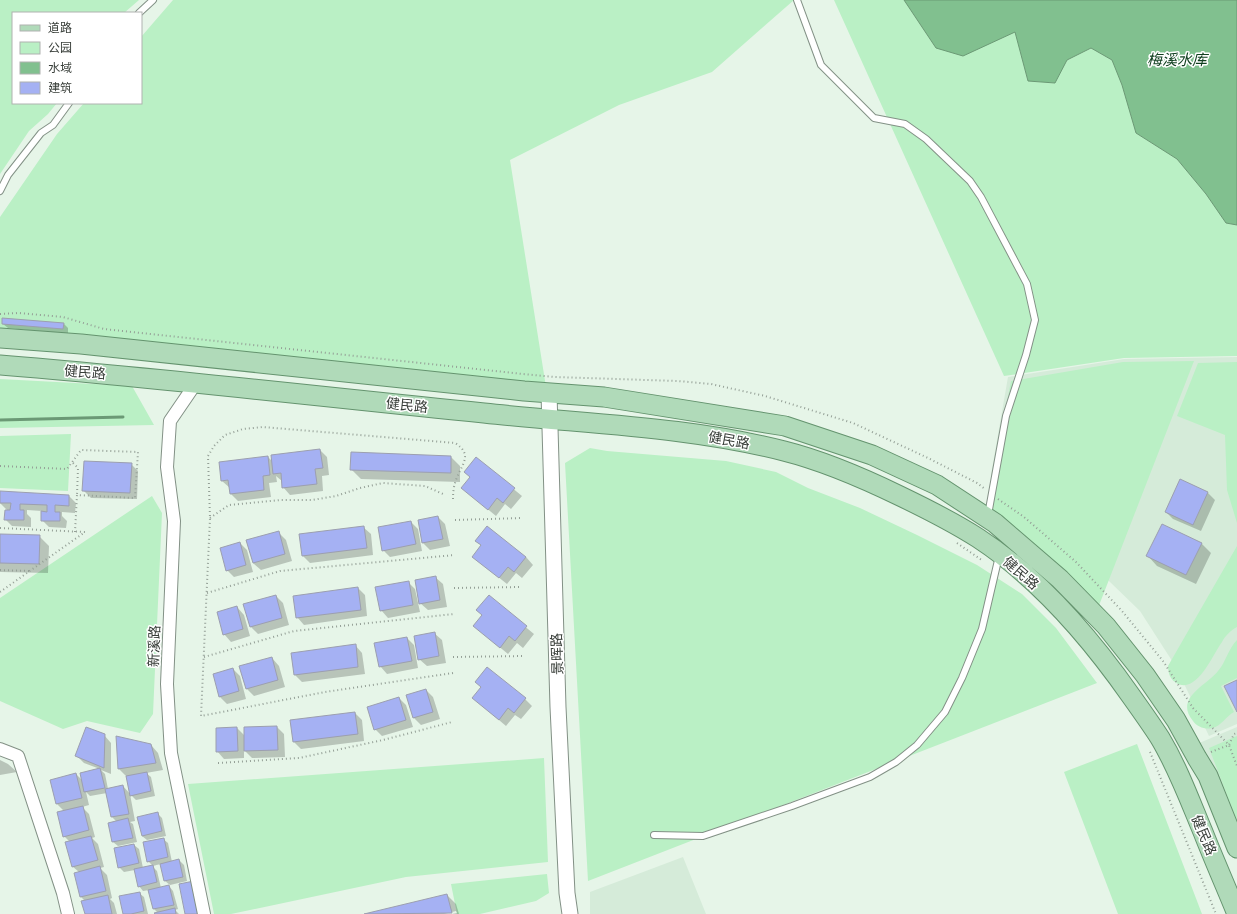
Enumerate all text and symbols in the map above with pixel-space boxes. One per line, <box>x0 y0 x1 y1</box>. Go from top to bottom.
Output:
legend <box>12 12 142 104</box>
text: 道路 <box>48 19 72 37</box>
text: 公园 <box>48 39 72 57</box>
water label: 梅溪水库 <box>1147 49 1210 71</box>
text: 水域 <box>48 59 72 77</box>
text: 建筑 <box>48 79 72 97</box>
street label: 健民路 <box>63 360 107 384</box>
street label: 健民路 <box>385 393 429 417</box>
street label: 健民路 <box>707 427 751 453</box>
street label: 健民路 <box>999 552 1043 594</box>
street label: 新溪路 <box>143 625 165 667</box>
street label: 景晖路 <box>546 633 568 675</box>
street label: 健民路 <box>1187 812 1221 858</box>

